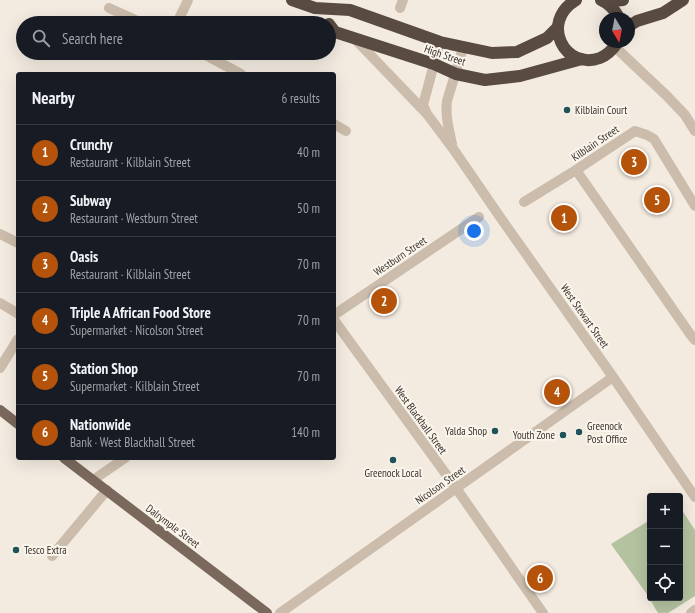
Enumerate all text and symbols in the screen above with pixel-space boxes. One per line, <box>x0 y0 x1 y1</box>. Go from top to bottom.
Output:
north arrow <box>599 12 635 48</box>
search box <box>16 16 336 60</box>
icon: search <box>30 27 52 49</box>
text: Search here <box>62 29 123 48</box>
street label: High Street <box>422 41 468 69</box>
text: Nearby <box>32 87 75 109</box>
text: 6 results <box>281 90 320 107</box>
place label: Kilblain Court <box>575 103 627 117</box>
marker: Kilblain Court <box>562 105 572 115</box>
street label: Kilblain Street <box>569 122 621 164</box>
text: Crunchy <box>70 135 113 154</box>
text: 1 <box>42 144 48 161</box>
text: 40 m <box>297 144 320 161</box>
pin: 3 <box>621 147 647 177</box>
text: Restaurant · Kilblain Street <box>70 154 191 171</box>
pin: 5 <box>644 185 670 215</box>
text: Subway <box>70 191 111 210</box>
text: 2 <box>42 200 48 217</box>
text: 50 m <box>297 200 320 217</box>
pin: 1 <box>551 203 577 233</box>
text: Restaurant · Westburn Street <box>70 210 198 227</box>
your location <box>464 221 484 241</box>
street label: Westburn Street <box>371 233 429 279</box>
text: Oasis <box>70 247 98 266</box>
text: 3 <box>42 256 48 273</box>
text: 70 m <box>297 256 320 273</box>
text: Restaurant · Kilblain Street <box>70 266 191 283</box>
street label: West Stewart Street <box>558 281 612 351</box>
pin: 2 <box>371 286 397 316</box>
text: Triple A African Food Store <box>70 303 211 322</box>
text: 4 <box>42 312 48 329</box>
text: 70 m <box>297 312 320 329</box>
text: Supermarket · Nicolson Street <box>70 322 203 339</box>
text: Station Shop <box>70 359 138 378</box>
text: 5 <box>42 368 48 385</box>
text: 70 m <box>297 368 320 385</box>
pin: 4 <box>544 377 570 407</box>
text: Supermarket · Kilblain Street <box>70 378 199 395</box>
street label: West Blackhall Street <box>392 383 450 457</box>
text: Nationwide <box>70 415 131 434</box>
place label: Greenock Post Office <box>587 419 628 446</box>
text: 6 <box>42 424 48 441</box>
text: 140 m <box>291 424 320 441</box>
place label: Yalda Shop <box>445 424 487 438</box>
marker: Yalda Shop <box>490 426 500 436</box>
marker: Greenock Post Office <box>574 427 584 437</box>
place label: Youth Zone <box>513 428 555 442</box>
marker: Youth Zone <box>558 430 568 440</box>
text: Bank · West Blackhall Street <box>70 434 195 451</box>
marker: Greenock Local <box>388 455 398 465</box>
street label: Nicolson Street <box>412 463 468 507</box>
place label: Greenock Local <box>365 466 422 480</box>
map controls <box>647 493 683 601</box>
button: + <box>647 493 683 529</box>
street label: Dalrymple Street <box>143 501 203 551</box>
button: − <box>647 529 683 565</box>
place label: Tesco Extra <box>24 543 67 557</box>
marker: Tesco Extra <box>11 545 21 555</box>
pin: 6 <box>527 563 553 593</box>
button: locate <box>647 565 683 601</box>

